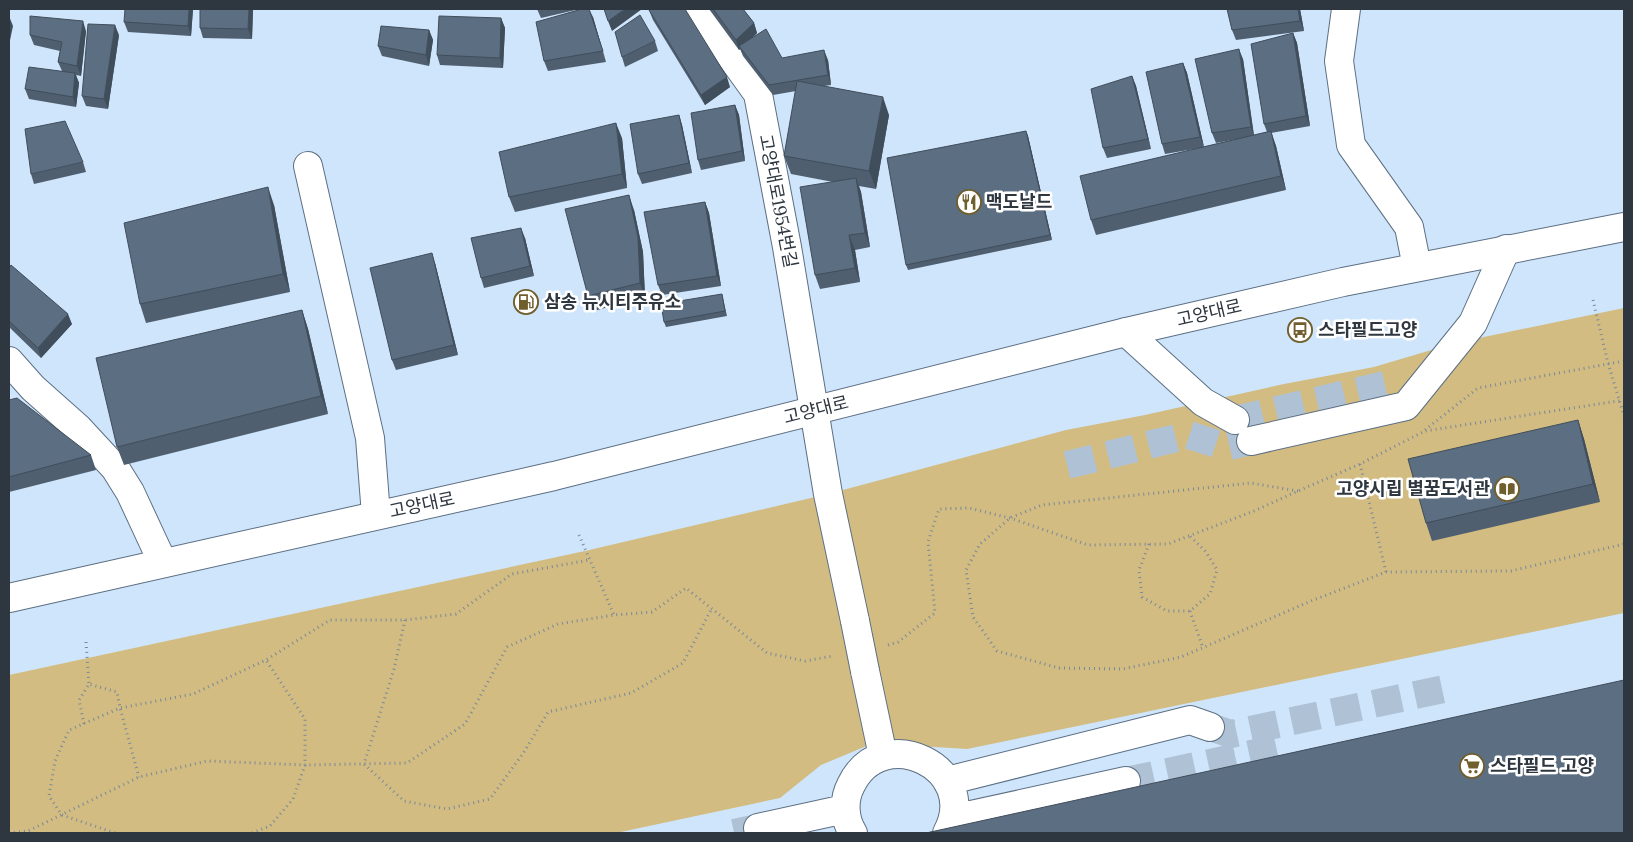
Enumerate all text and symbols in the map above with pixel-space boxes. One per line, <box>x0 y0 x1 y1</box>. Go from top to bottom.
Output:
street label: 고양대로1954번길 <box>754 132 803 270</box>
restaurant icon: 맥도날드 <box>956 189 982 215</box>
place label: 맥도날드 <box>986 190 1052 213</box>
fuel station icon: 삼송 뉴시티주유소 <box>513 289 539 315</box>
place label: 삼송 뉴시티주유소 <box>544 290 681 313</box>
street label: 고양대로 <box>1174 294 1244 331</box>
bus stop icon: 스타필드고양 <box>1287 317 1313 343</box>
place label: 스타필드고양 <box>1318 318 1417 341</box>
street label: 고양대로 <box>781 390 851 429</box>
library icon: 고양시립 별꿈도서관 <box>1494 476 1520 502</box>
place label: 고양시립 별꿈도서관 <box>1336 477 1490 500</box>
street label: 고양대로 <box>387 486 457 523</box>
supermarket icon: 스타필드 고양 <box>1459 753 1485 779</box>
place label: 스타필드 고양 <box>1490 754 1594 777</box>

